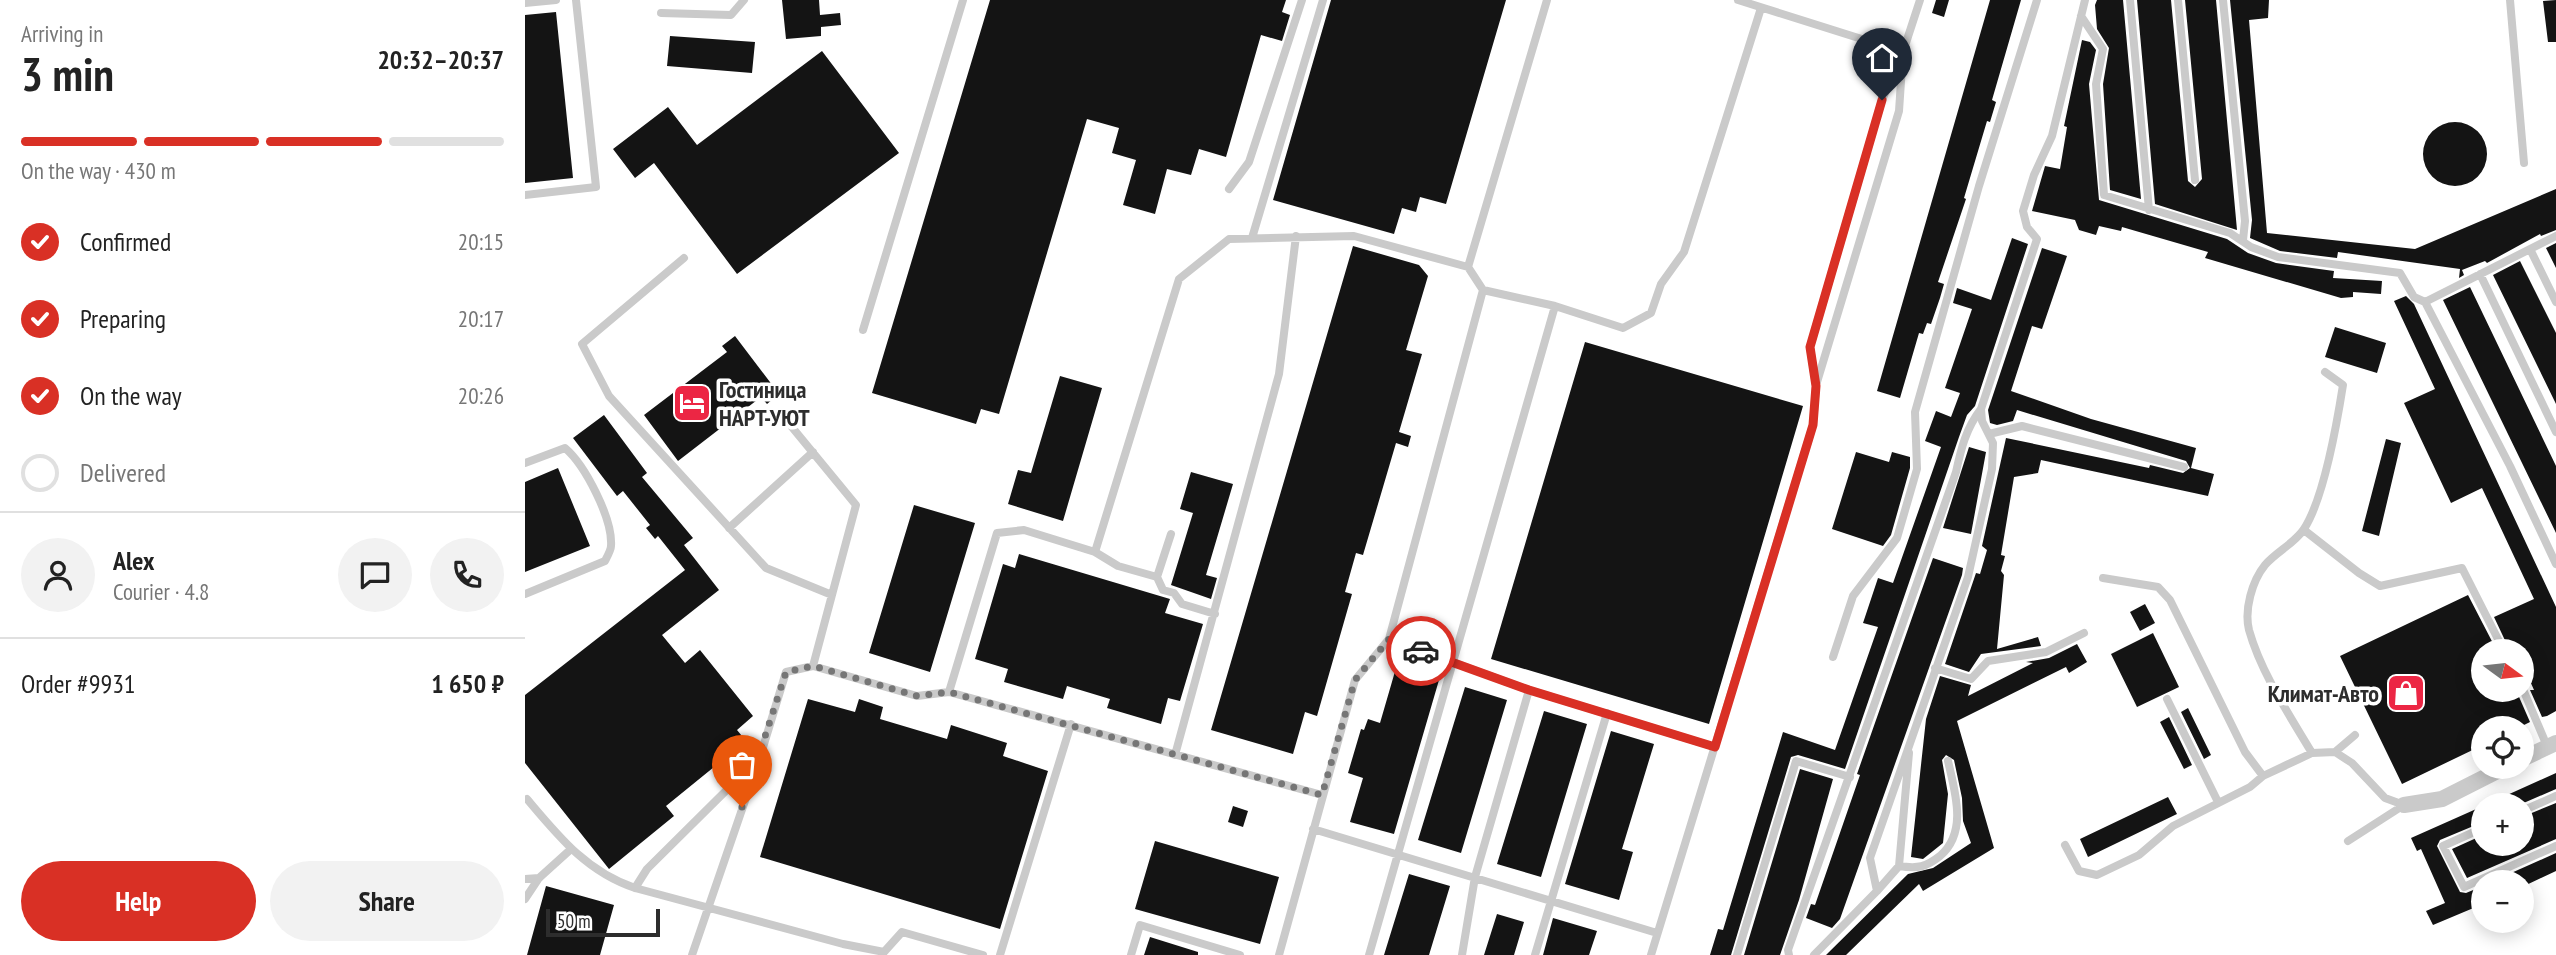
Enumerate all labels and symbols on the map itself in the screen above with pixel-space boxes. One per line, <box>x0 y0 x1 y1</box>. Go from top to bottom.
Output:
pin <box>1852 28 1912 100</box>
place label: Гостиница НАРТ-УЮТ <box>719 374 810 433</box>
hotel icon: Гостиница НАРТ-УЮТ <box>671 382 713 424</box>
courier <box>1386 616 1456 686</box>
north arrow <box>2471 639 2534 702</box>
shop icon: Климат-Авто <box>2385 672 2427 714</box>
place label: Климат-Авто <box>2268 678 2379 709</box>
pin <box>712 735 772 807</box>
scale bar <box>546 906 660 938</box>

